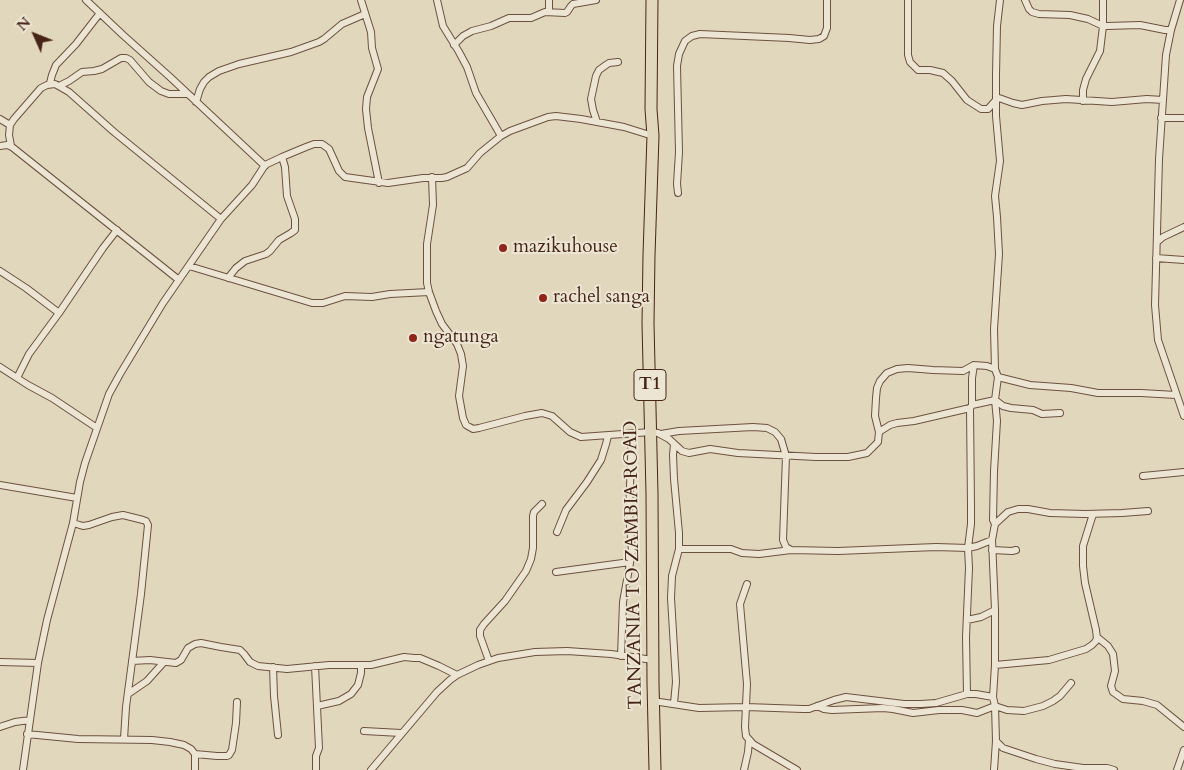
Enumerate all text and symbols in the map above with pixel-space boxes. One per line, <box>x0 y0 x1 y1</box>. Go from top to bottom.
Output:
north arrow <box>10 10 60 60</box>
text: N <box>13 13 35 35</box>
place label: mazikuhouse <box>513 237 618 259</box>
marker: mazikuhouse <box>497 242 509 254</box>
place label: rachel sanga <box>553 287 650 309</box>
marker: rachel sanga <box>537 292 549 304</box>
place label: ngatunga <box>423 327 499 349</box>
marker: ngatunga <box>407 332 419 344</box>
road number: T1 <box>634 370 666 400</box>
street label: TANZANIA TO ZAMBIA ROAD <box>620 420 648 710</box>

